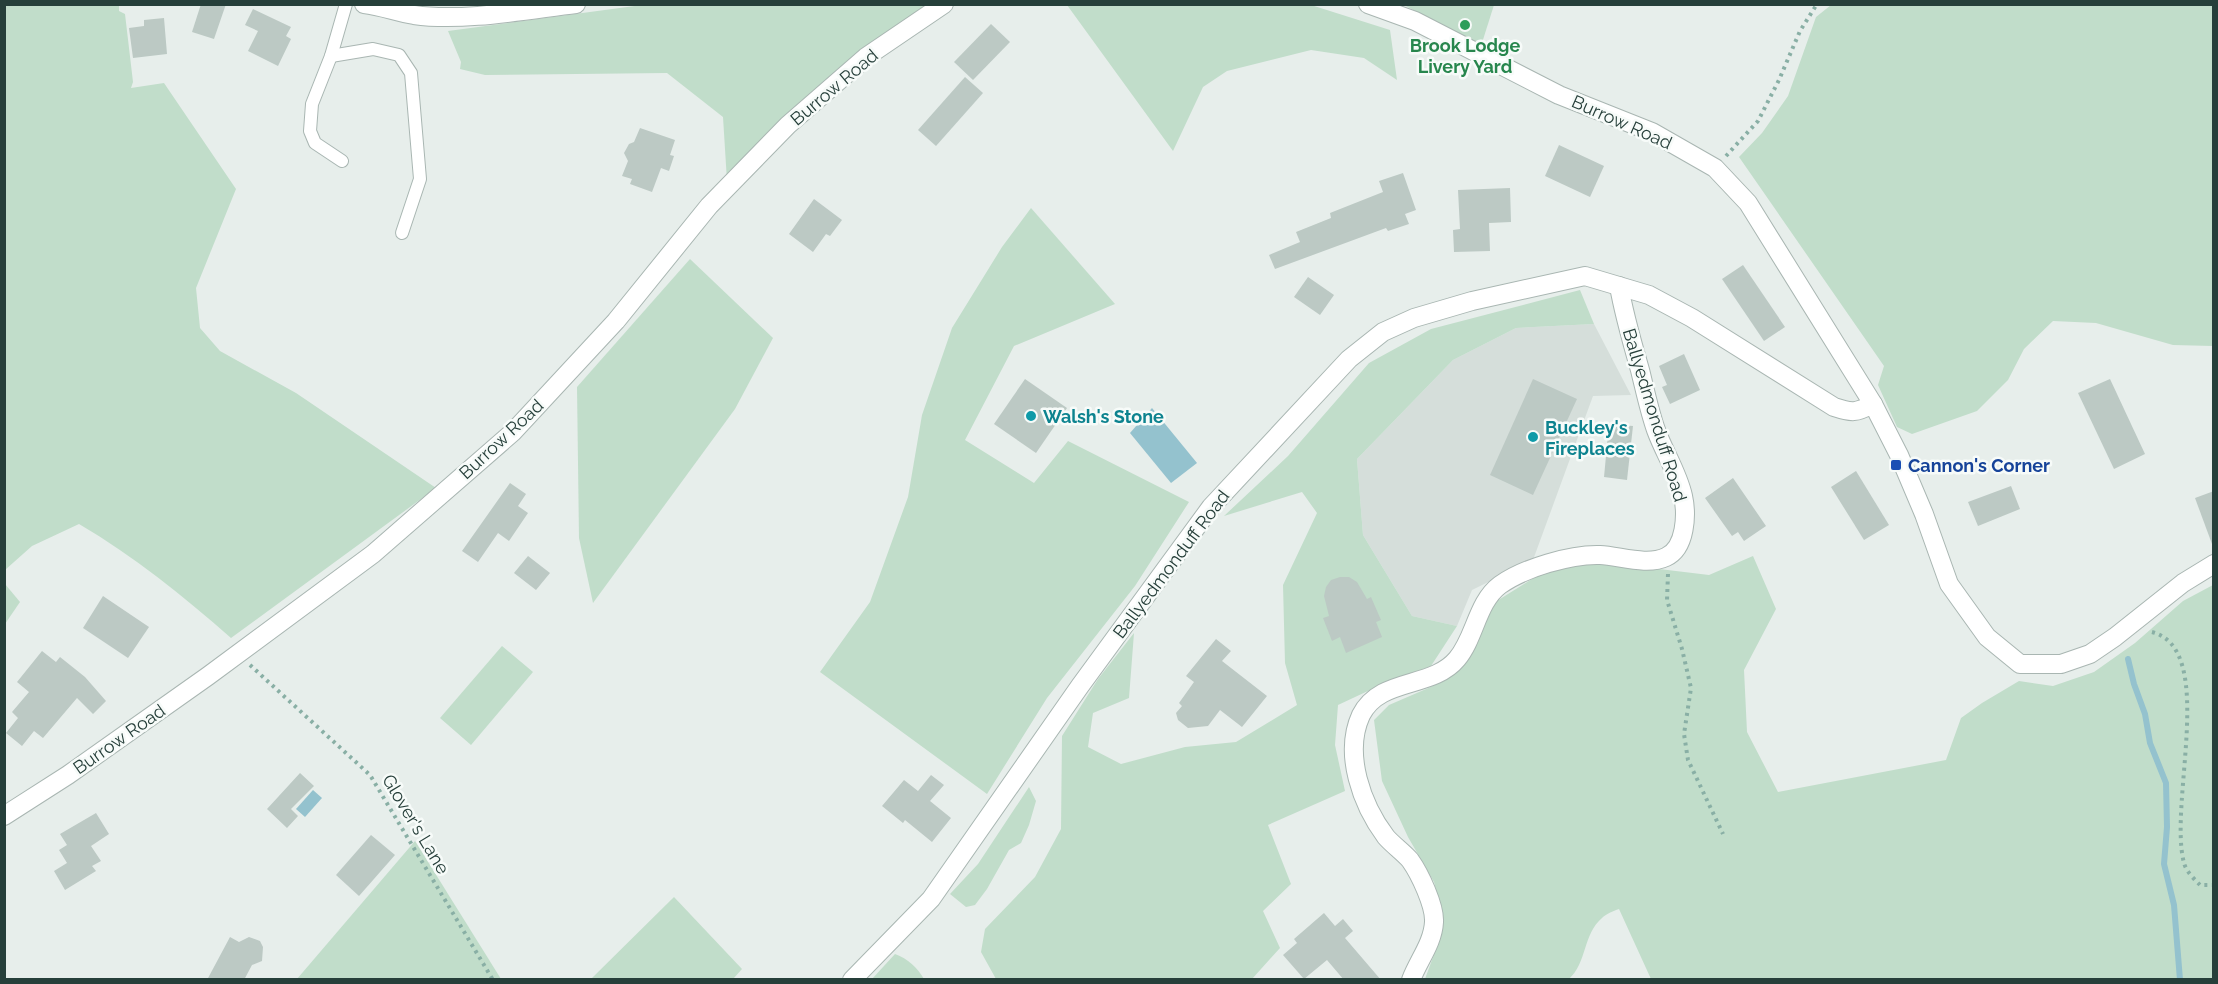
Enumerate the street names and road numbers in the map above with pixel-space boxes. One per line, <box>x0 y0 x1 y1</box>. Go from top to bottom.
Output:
street label: Burrow Road <box>786 44 882 130</box>
street label: Burrow Road <box>1569 91 1675 153</box>
street label: Ballyedmonduff Road <box>1619 326 1691 504</box>
street label: Burrow Road <box>455 395 547 483</box>
street label: Ballyedmonduff Road <box>1108 486 1234 642</box>
street label: Burrow Road <box>69 700 169 778</box>
street label: Glover's Lane <box>378 770 454 878</box>

